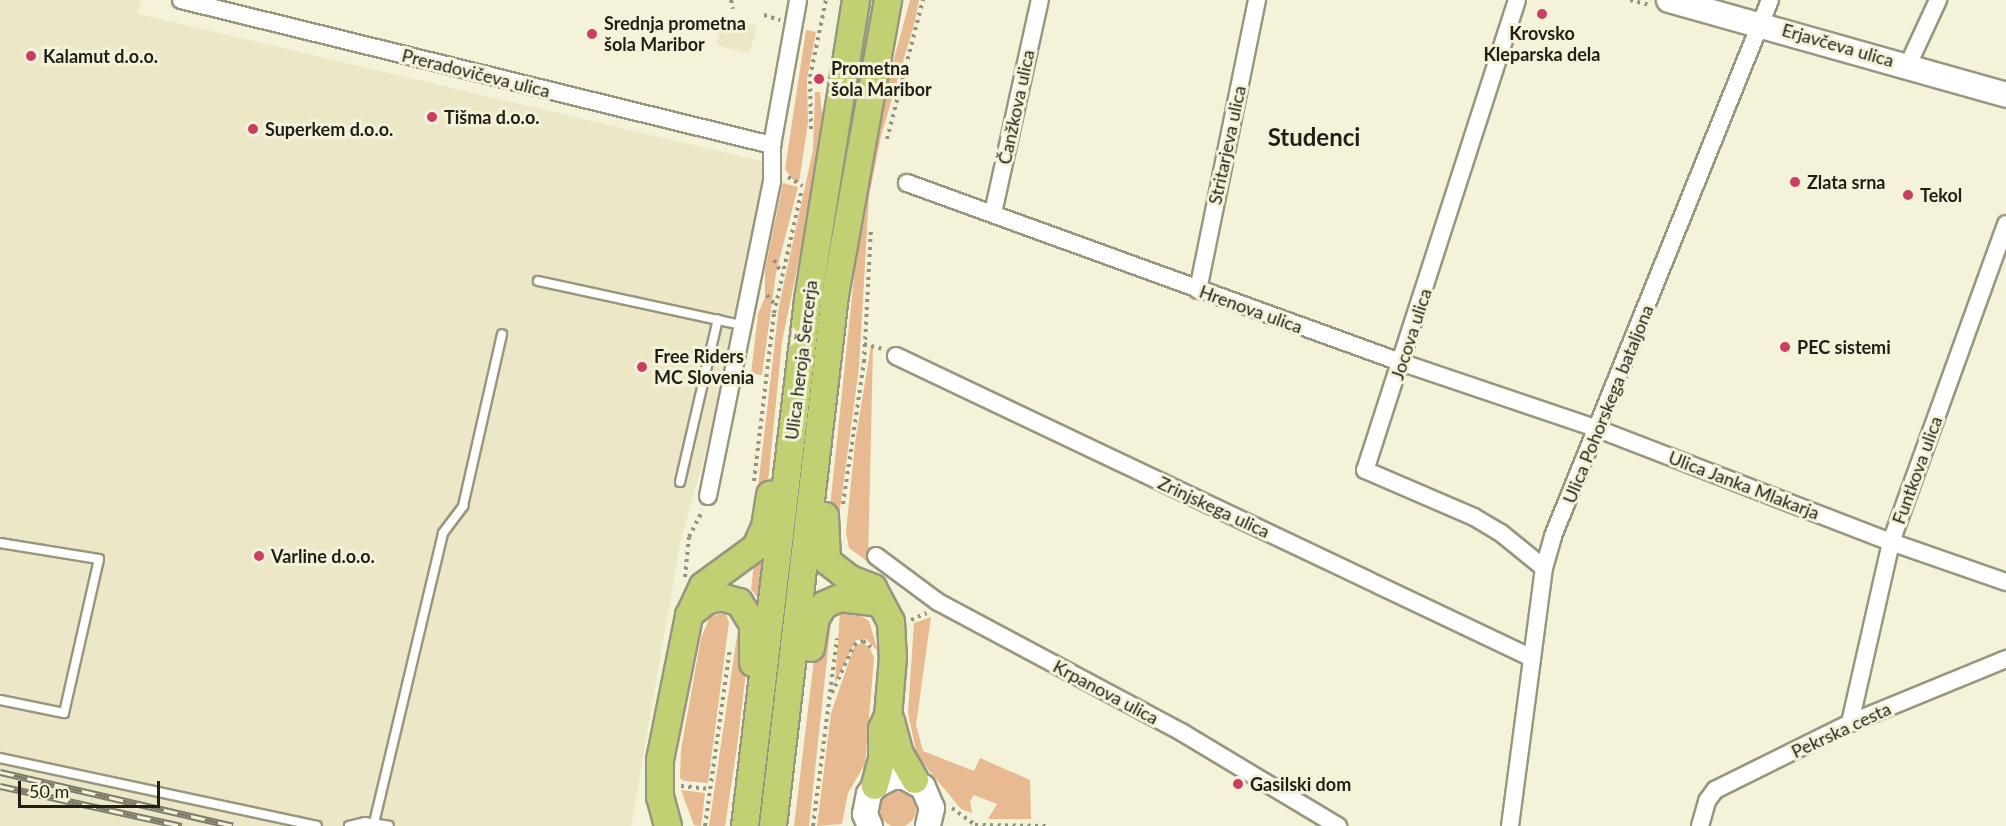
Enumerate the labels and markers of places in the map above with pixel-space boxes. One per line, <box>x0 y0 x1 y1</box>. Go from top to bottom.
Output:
marker: Krovsko Kleparska dela <box>1535 7 1549 21</box>
place label: Srednja prometna šola Maribor <box>604 13 746 56</box>
place label: Krovsko Kleparska dela <box>1484 23 1600 66</box>
marker: Srednja prometna šola Maribor <box>585 27 599 41</box>
place label: Kalamut d.o.o. <box>43 45 158 67</box>
marker: Kalamut d.o.o. <box>24 49 38 63</box>
place label: Prometna šola Maribor <box>831 58 932 100</box>
marker: Prometna šola Maribor <box>812 72 826 86</box>
place label: Tišma d.o.o. <box>444 106 540 128</box>
marker: Tišma d.o.o. <box>425 110 439 124</box>
place label: Superkem d.o.o. <box>265 118 393 140</box>
marker: Superkem d.o.o. <box>246 122 260 136</box>
place label: Zlata srna <box>1807 171 1885 193</box>
marker: Zlata srna <box>1788 175 1802 189</box>
place label: Tekol <box>1920 184 1962 206</box>
marker: Tekol <box>1901 188 1915 202</box>
place label: PEC sistemi <box>1797 336 1891 358</box>
marker: PEC sistemi <box>1778 340 1792 354</box>
place label: Free Riders MC Slovenia <box>654 346 754 388</box>
marker: Free Riders MC Slovenia <box>635 360 649 374</box>
place label: Varline d.o.o. <box>271 545 375 567</box>
marker: Varline d.o.o. <box>252 549 266 563</box>
place label: Gasilski dom <box>1250 773 1351 795</box>
marker: Gasilski dom <box>1231 777 1245 791</box>

